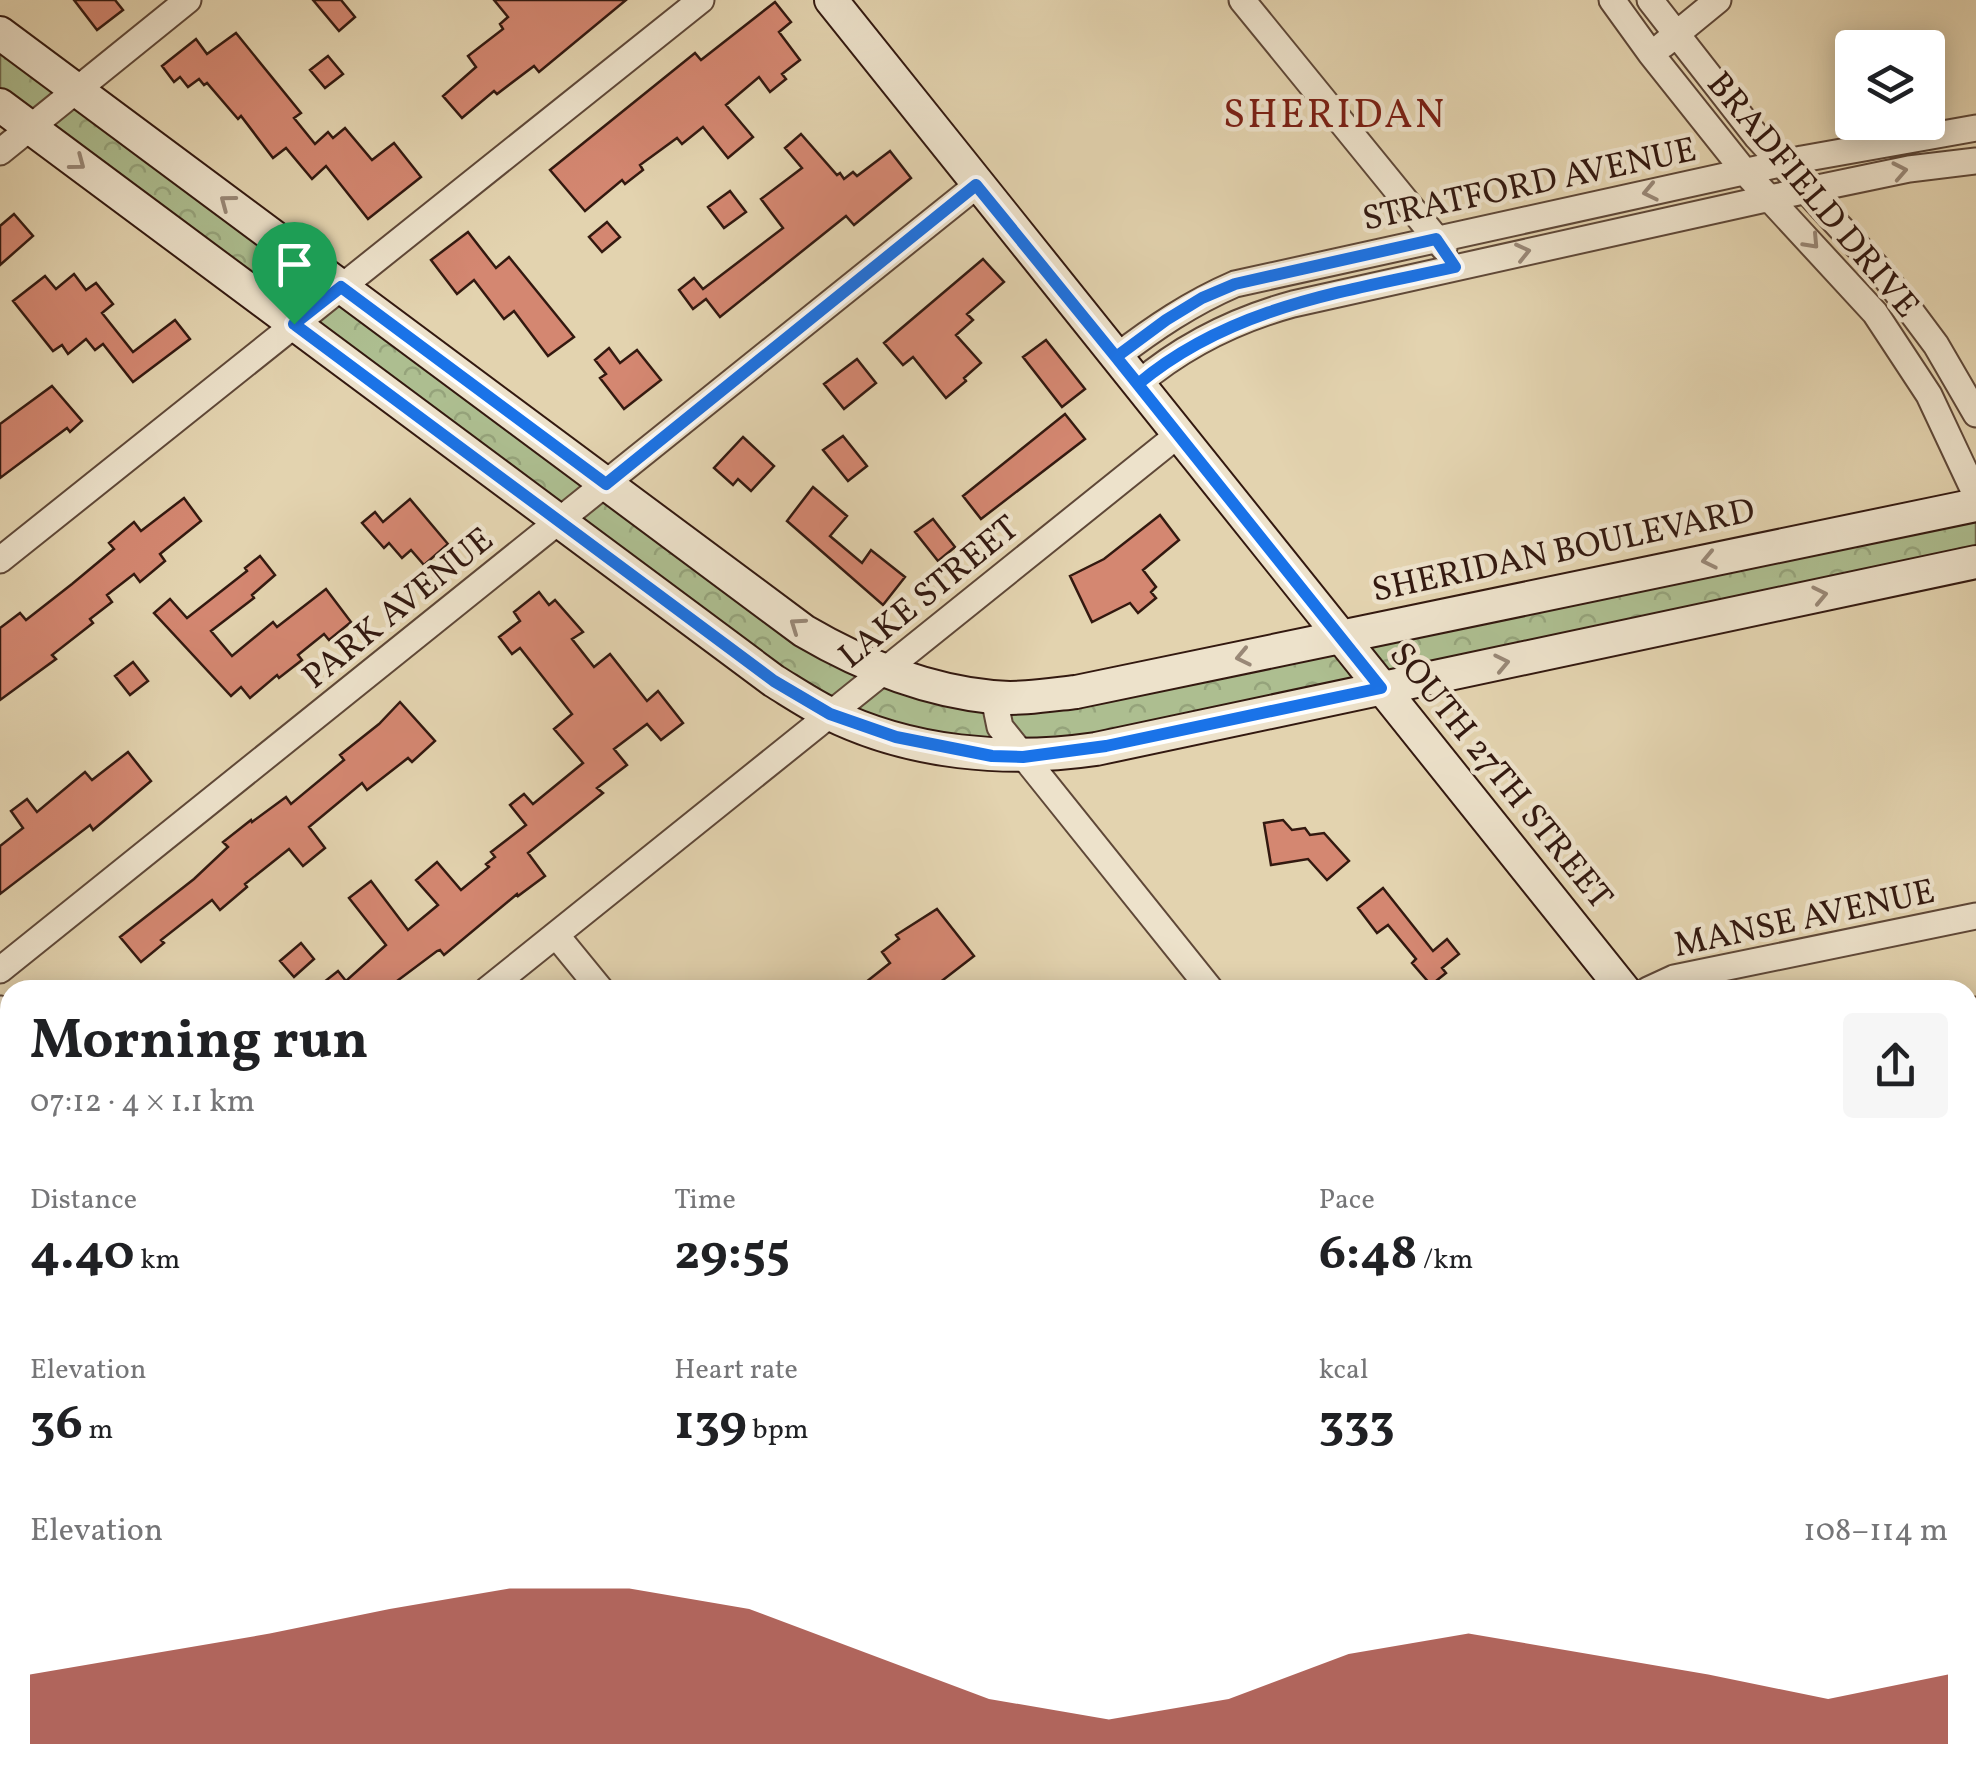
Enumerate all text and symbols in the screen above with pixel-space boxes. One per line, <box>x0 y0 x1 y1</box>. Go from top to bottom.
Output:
map controls <box>1835 30 1945 140</box>
button: layers <box>1835 30 1945 140</box>
street label: BRADFIELD DRIVE <box>1694 63 1929 329</box>
district label: SHERIDAN <box>1223 89 1447 145</box>
street label: STRATFORD AVENUE <box>1358 127 1701 245</box>
one-way arrow <box>67 152 85 169</box>
one-way arrow <box>1892 161 1908 182</box>
one-way arrow <box>1642 181 1659 202</box>
one-way arrow <box>220 197 238 214</box>
pin <box>252 222 337 325</box>
one-way arrow <box>1800 231 1818 249</box>
icon: arrive <box>267 237 322 292</box>
one-way arrow <box>1514 243 1531 264</box>
street label: SHERIDAN BOULEVARD <box>1368 488 1759 616</box>
street label: LAKE STREET <box>830 506 1030 681</box>
street label: PARK AVENUE <box>293 517 505 701</box>
one-way arrow <box>1701 548 1718 569</box>
one-way arrow <box>1811 586 1828 607</box>
one-way arrow <box>790 619 809 637</box>
street label: SOUTH 27TH STREET <box>1377 633 1623 921</box>
one-way arrow <box>1235 645 1252 666</box>
one-way arrow <box>1494 653 1511 674</box>
street label: MANSE AVENUE <box>1670 869 1940 971</box>
text: Morning run <box>30 1005 369 1081</box>
button: share <box>1843 1013 1948 1118</box>
text: 07:12 · 4 × 1.1 km <box>30 1081 255 1125</box>
text: Distance <box>30 1181 137 1220</box>
text: Time <box>674 1181 736 1220</box>
text: Pace <box>1319 1181 1375 1220</box>
text: 4.40 <box>30 1220 135 1290</box>
text: 29:55 <box>674 1220 790 1290</box>
text: 6:48 <box>1319 1220 1417 1290</box>
text: km <box>135 1241 180 1280</box>
text: /km <box>1417 1241 1473 1280</box>
text: Elevation <box>30 1351 146 1390</box>
text: Heart rate <box>674 1351 798 1390</box>
text: kcal <box>1319 1351 1368 1390</box>
text: 36 <box>30 1390 83 1460</box>
text: 139 <box>674 1390 747 1460</box>
text: 333 <box>1319 1390 1395 1460</box>
text: m <box>83 1411 113 1450</box>
text: bpm <box>747 1411 809 1450</box>
text: Elevation <box>30 1510 163 1554</box>
text: 108–114 m <box>1803 1510 1948 1554</box>

